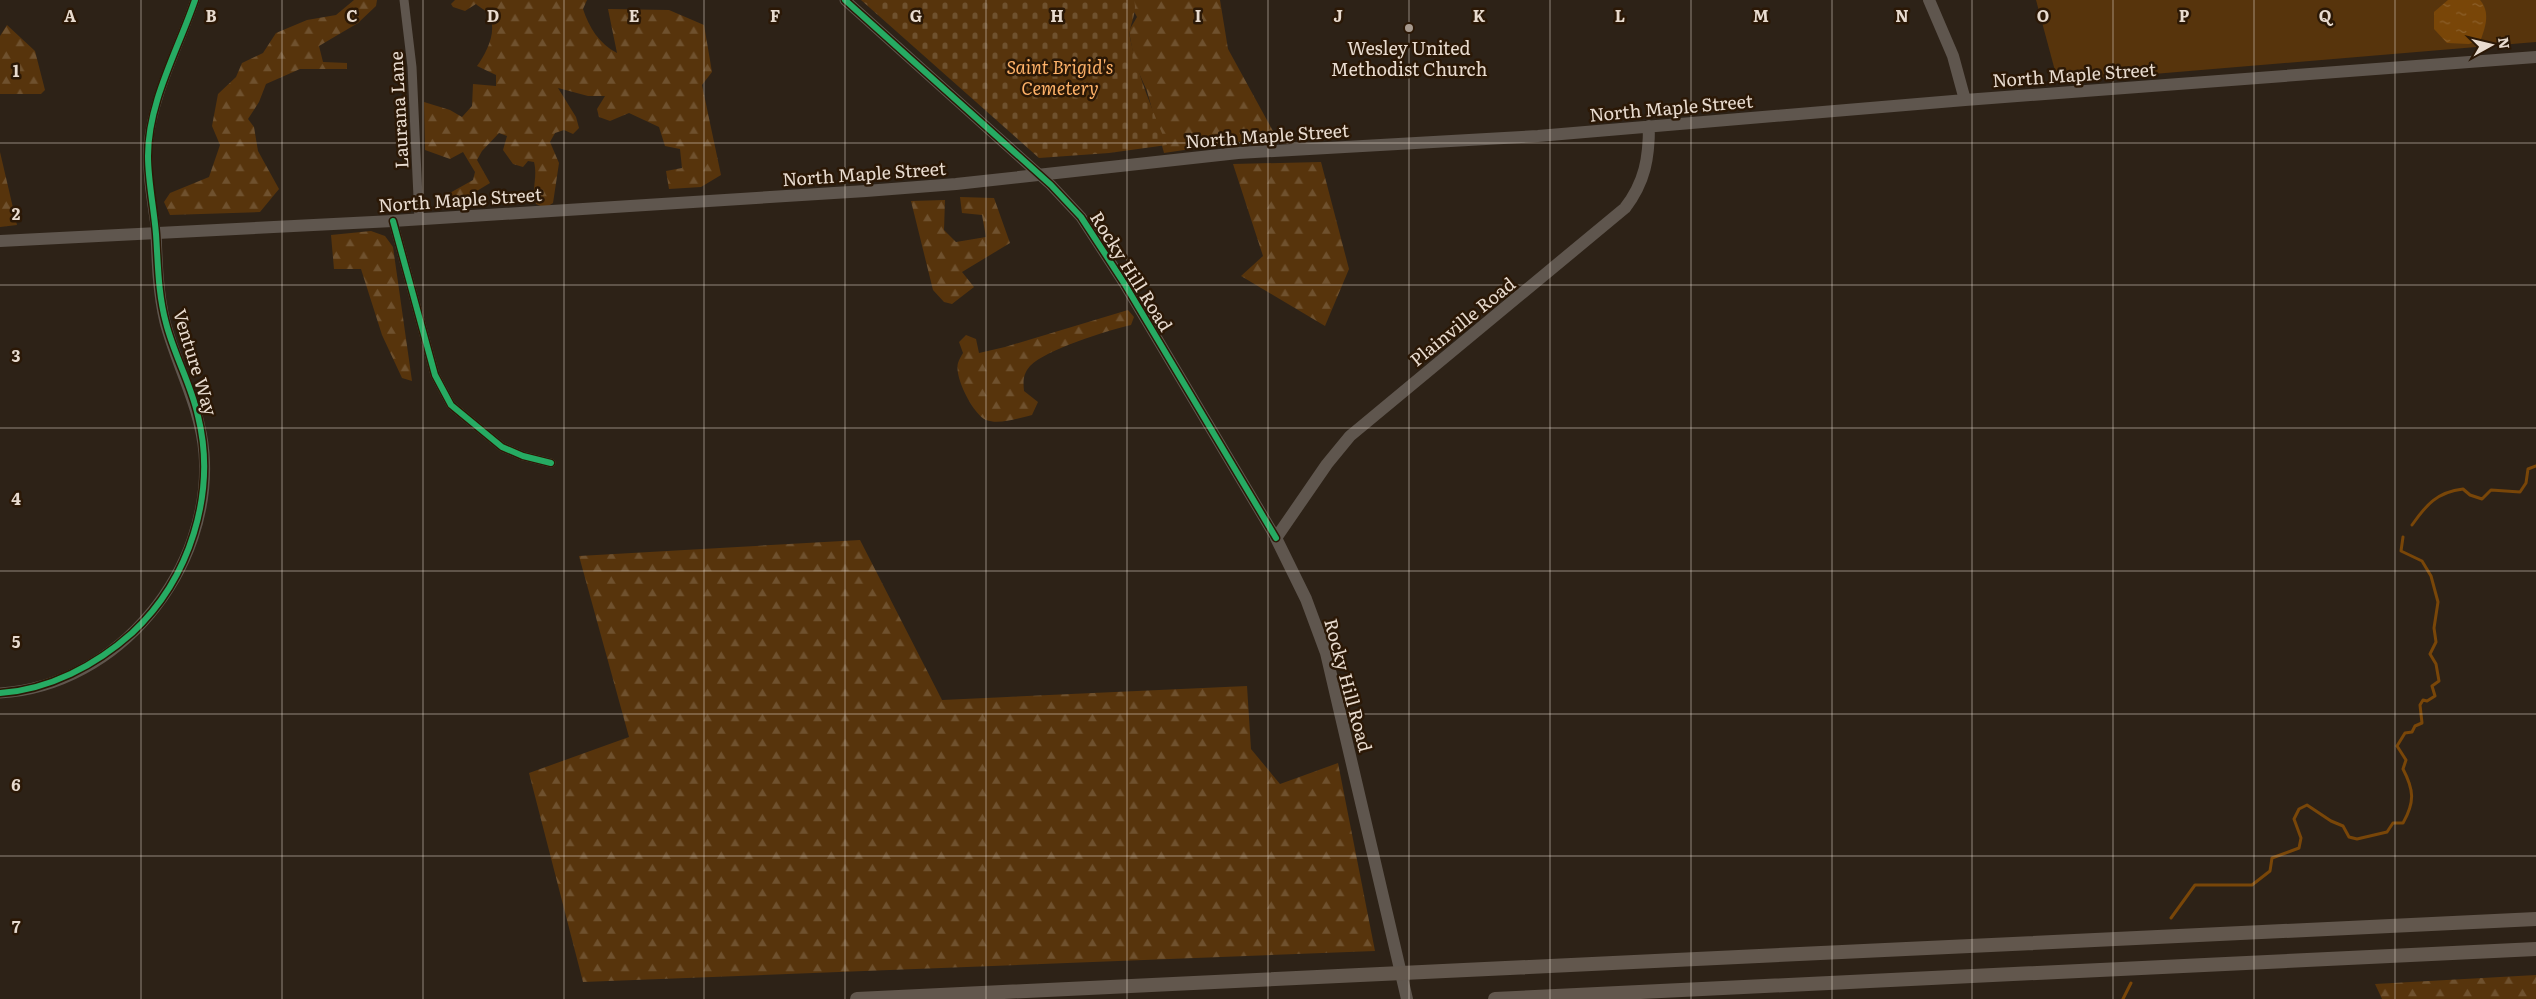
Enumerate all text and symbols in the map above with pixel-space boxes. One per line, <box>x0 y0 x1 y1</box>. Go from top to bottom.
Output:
text: A <box>64 3 76 27</box>
text: B <box>205 3 217 27</box>
text: C <box>346 3 358 27</box>
text: D <box>487 3 499 27</box>
text: E <box>629 3 640 27</box>
text: F <box>770 3 780 27</box>
text: G <box>910 3 922 27</box>
text: H <box>1050 3 1064 27</box>
text: I <box>1195 3 1201 27</box>
text: J <box>1333 3 1343 27</box>
text: K <box>1473 3 1486 27</box>
text: L <box>1615 3 1625 27</box>
text: M <box>1753 3 1769 27</box>
text: N <box>1895 3 1909 27</box>
text: O <box>2037 3 2049 27</box>
text: P <box>2179 3 2190 27</box>
text: Q <box>2319 3 2334 27</box>
north arrow <box>2466 20 2516 70</box>
marker: Wesley United Methodist Church <box>1403 22 1415 34</box>
place label: Wesley United Methodist Church <box>1331 34 1487 82</box>
text: N <box>2494 36 2516 51</box>
street label: Laurana Lane <box>381 51 415 169</box>
park label: Saint Brigid's Cemetery <box>1007 53 1113 101</box>
street label: North Maple Street <box>1991 55 2158 93</box>
text: 1 <box>13 58 20 82</box>
street label: North Maple Street <box>1588 86 1755 128</box>
street label: North Maple Street <box>1184 116 1351 154</box>
street label: North Maple Street <box>781 154 948 192</box>
street label: North Maple Street <box>377 180 544 218</box>
text: 2 <box>12 201 21 225</box>
street label: Rocky Hill Road <box>1084 206 1180 336</box>
street label: Plainville Road <box>1403 270 1521 372</box>
street label: Venture Way <box>167 305 225 419</box>
text: 3 <box>12 343 21 367</box>
text: 4 <box>11 486 21 510</box>
street label: Rocky Hill Road <box>1318 615 1380 755</box>
text: 5 <box>12 629 21 653</box>
text: 6 <box>11 772 21 796</box>
text: 7 <box>12 914 21 938</box>

